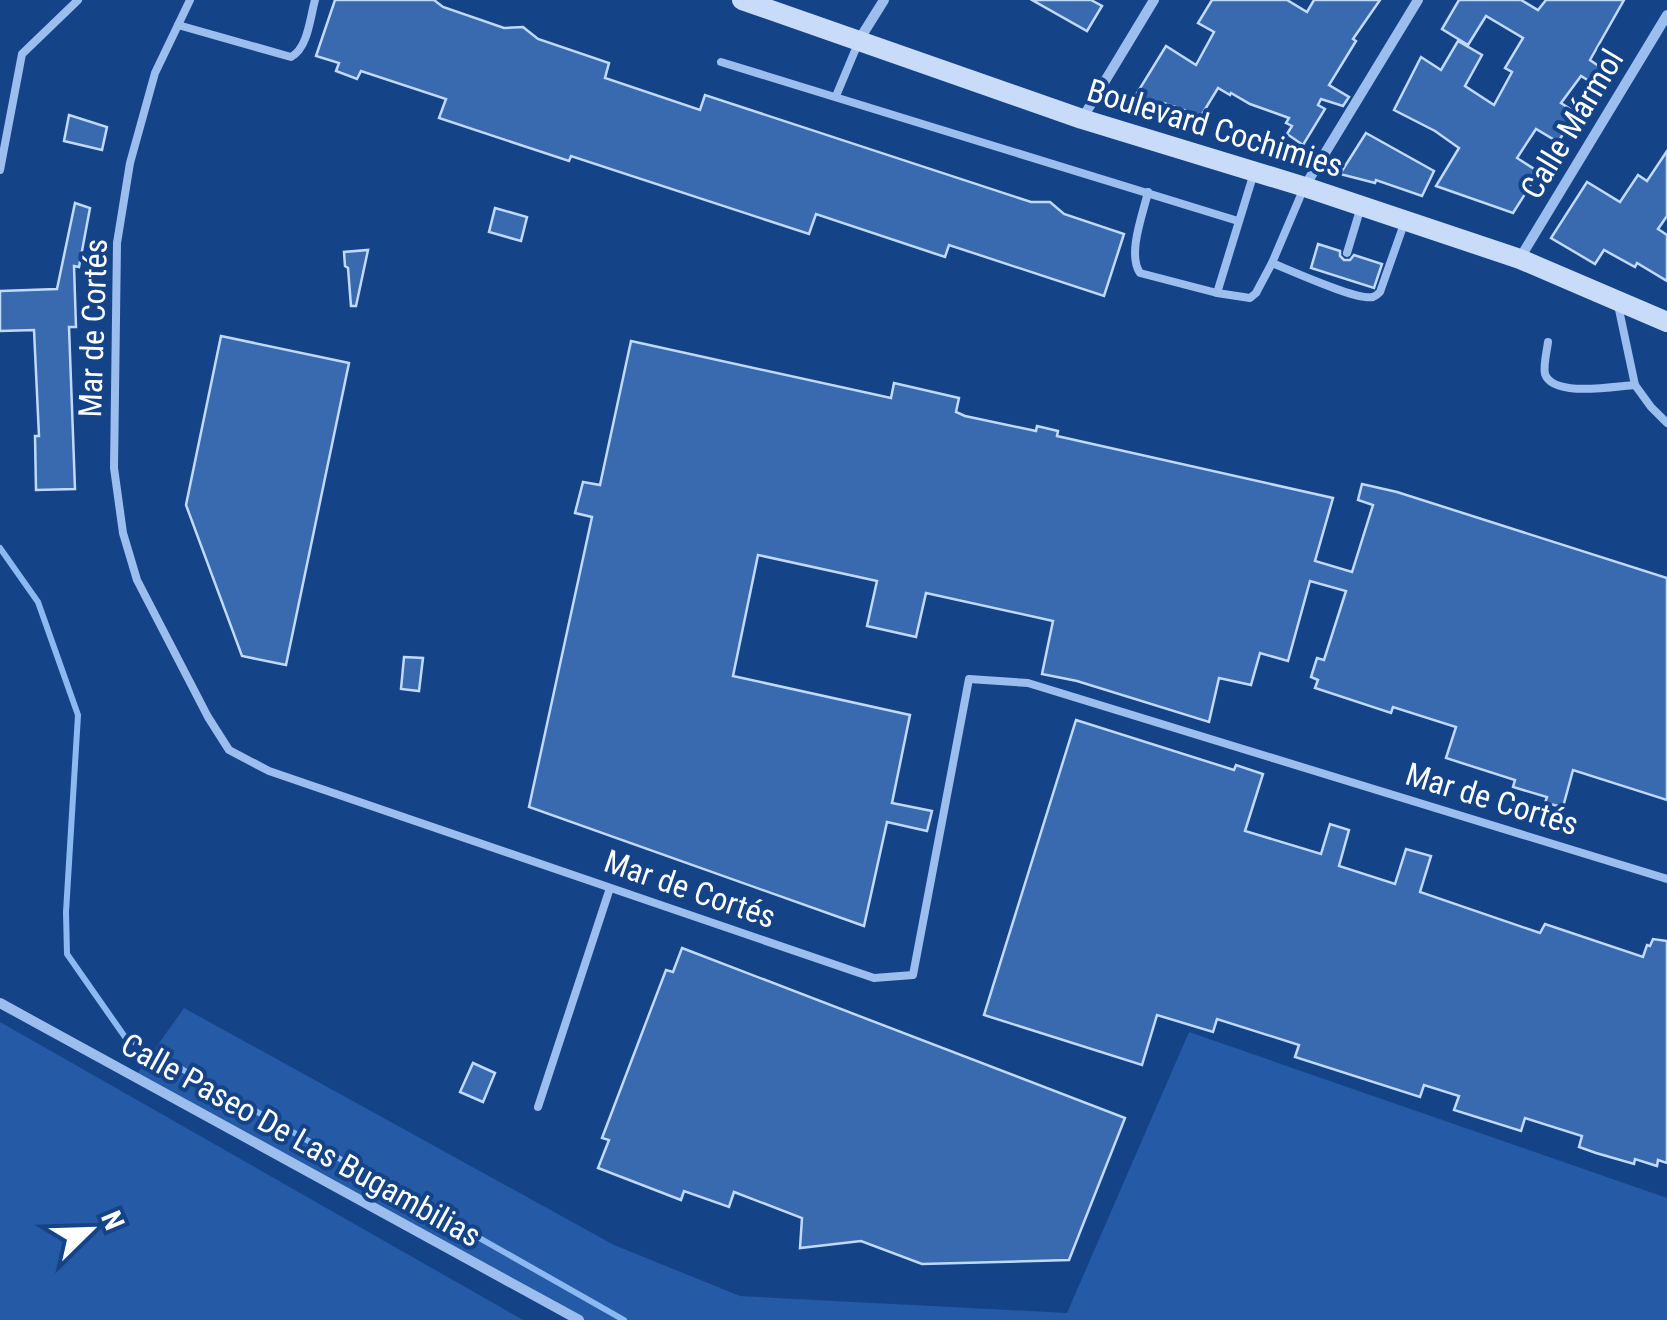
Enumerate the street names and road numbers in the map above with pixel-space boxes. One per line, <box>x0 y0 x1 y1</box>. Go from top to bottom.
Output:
street label: Calle Mármol <box>1513 43 1631 205</box>
street label: Boulevard Cochimies <box>1083 71 1347 185</box>
street label: Mar de Cortés <box>71 238 115 418</box>
street label: Mar de Cortés <box>1401 755 1583 843</box>
street label: Mar de Cortés <box>599 842 781 936</box>
street label: Calle Paseo De Las Bugambilias <box>115 1025 487 1255</box>

